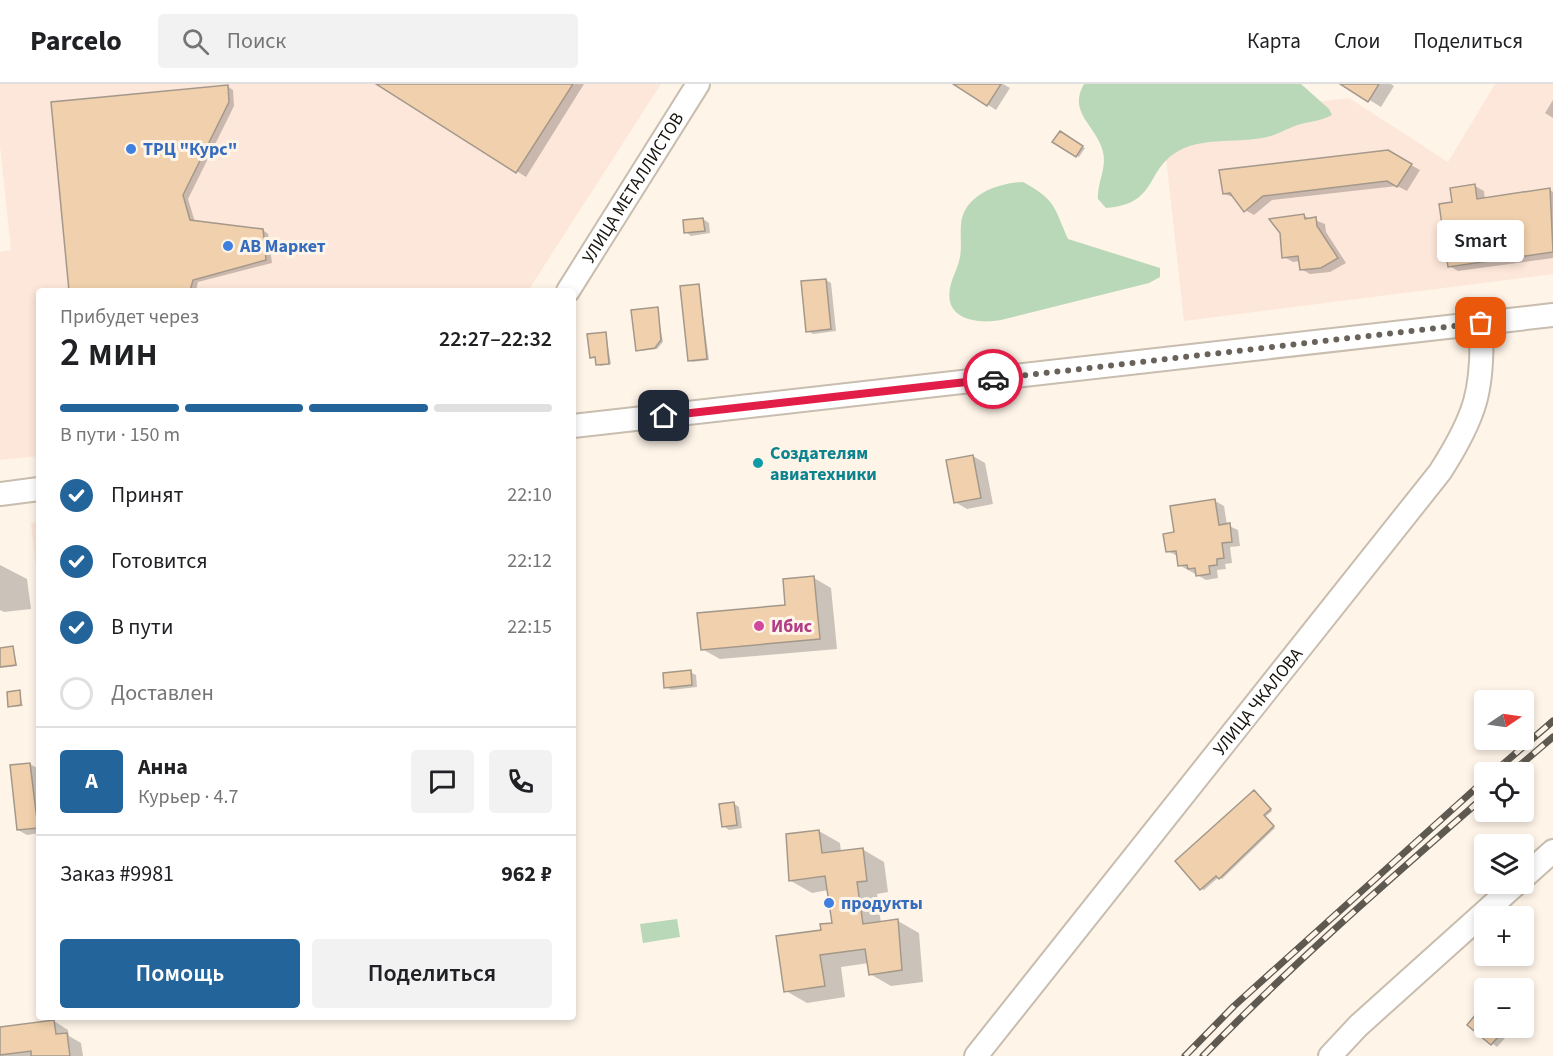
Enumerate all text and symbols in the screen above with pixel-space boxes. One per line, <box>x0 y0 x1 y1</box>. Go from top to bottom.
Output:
search box <box>158 14 578 68</box>
text: Parcelo <box>30 21 122 61</box>
icon: search <box>179 25 212 58</box>
text: Поиск <box>227 25 286 57</box>
text: Карта <box>1247 26 1301 56</box>
text: Слои <box>1334 26 1380 56</box>
text: Поделиться <box>1413 26 1523 56</box>
street label: УЛИЦА МЕТАЛЛИСТОВ <box>576 107 690 268</box>
place label: ТРЦ "Курс" <box>143 137 237 162</box>
marker: ТРЦ "Курс" <box>124 142 138 156</box>
callout: Smart <box>1438 221 1524 263</box>
text: Smart <box>1454 227 1507 255</box>
place label: АВ Маркет <box>239 234 326 259</box>
marker: АВ Маркет <box>221 239 235 253</box>
pin <box>1455 297 1506 348</box>
text: Прибудет через <box>60 303 199 331</box>
icon: bag <box>1464 306 1497 339</box>
text: 22:27–22:32 <box>439 323 552 355</box>
text: 2 мин <box>60 325 158 381</box>
courier <box>963 349 1023 409</box>
icon: car <box>977 363 1010 396</box>
pin <box>638 390 689 441</box>
icon: home <box>647 399 680 432</box>
text: В пути · 150 m <box>60 421 180 449</box>
place label: Создателям авиатехники <box>770 441 877 487</box>
marker: Создателям авиатехники <box>751 456 765 470</box>
icon: check <box>60 479 93 512</box>
text: Принят <box>111 479 184 511</box>
text: 22:10 <box>507 481 552 509</box>
icon: check <box>60 545 93 578</box>
text: Готовится <box>111 545 208 577</box>
text: 22:12 <box>507 547 552 575</box>
icon: check <box>60 611 93 644</box>
text: В пути <box>111 611 173 643</box>
text: 22:15 <box>507 613 552 641</box>
place label: Ибис <box>771 614 813 639</box>
marker: Ибис <box>752 619 766 633</box>
street label: УЛИЦА ЧКАЛОВА <box>1207 642 1308 760</box>
text: Доставлен <box>111 677 214 709</box>
north arrow <box>1474 690 1534 750</box>
map controls <box>1474 690 1534 1038</box>
button: chat <box>411 750 474 813</box>
button: phone <box>489 750 552 813</box>
text: Анна <box>138 751 188 783</box>
button: locate <box>1474 762 1534 822</box>
text: А <box>85 765 98 797</box>
text: Курьер · 4.7 <box>138 783 238 811</box>
button: layers <box>1474 834 1534 894</box>
text: Заказ #9981 <box>60 858 174 890</box>
text: 962 ₽ <box>501 858 552 890</box>
place label: продукты <box>841 891 923 916</box>
marker: продукты <box>822 896 836 910</box>
button: + <box>1474 906 1534 966</box>
button: Помощь <box>60 939 300 1008</box>
button: Поделиться <box>312 939 552 1008</box>
button: − <box>1474 978 1534 1038</box>

